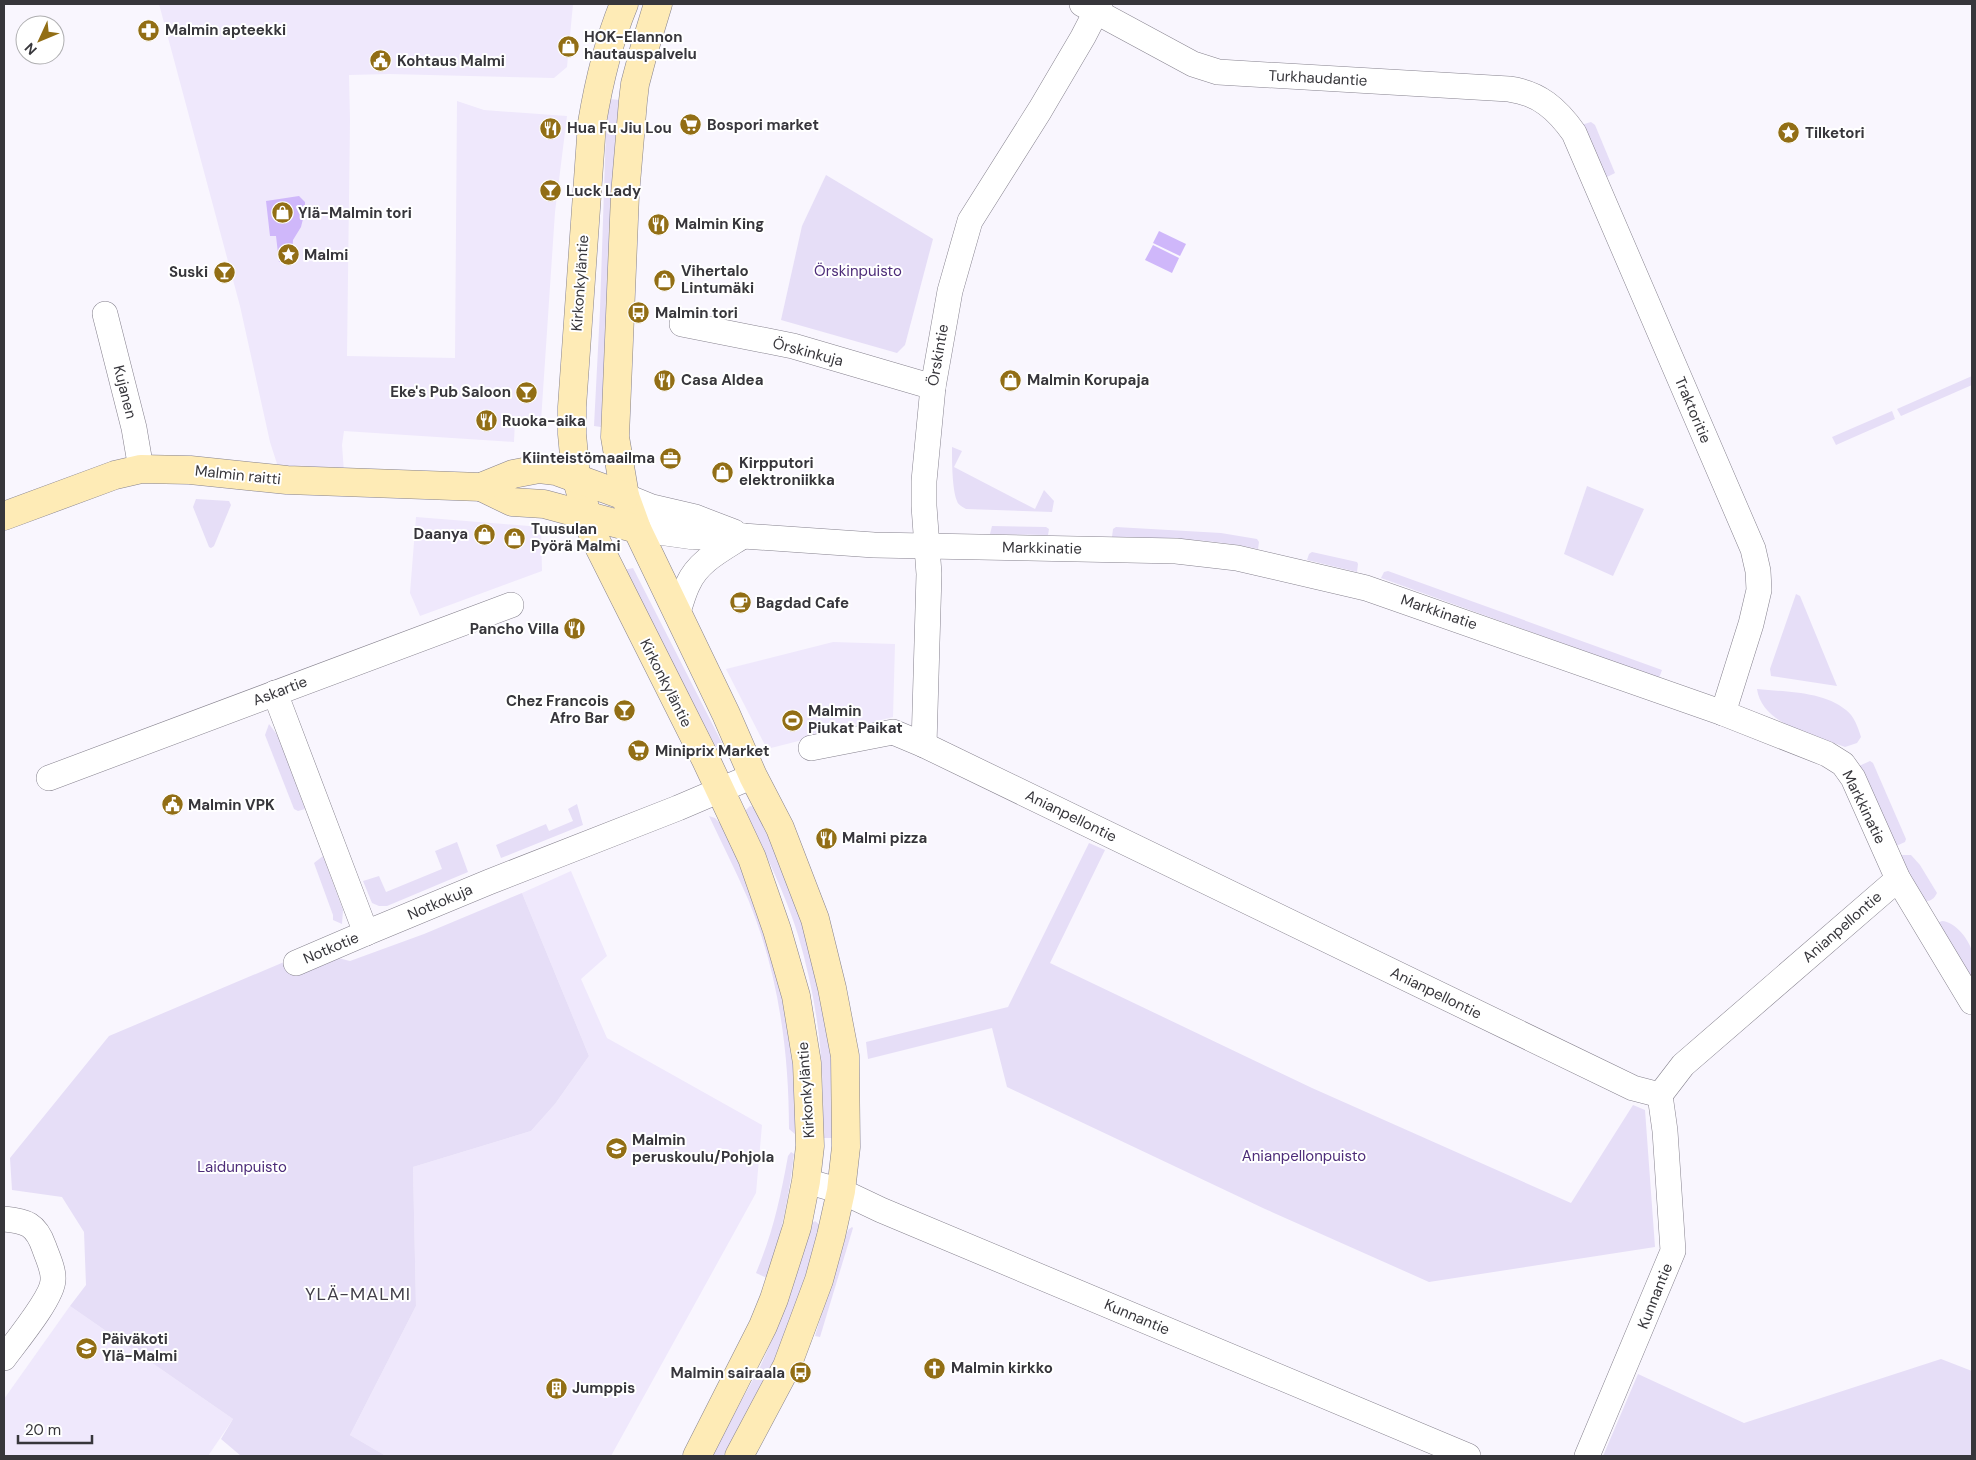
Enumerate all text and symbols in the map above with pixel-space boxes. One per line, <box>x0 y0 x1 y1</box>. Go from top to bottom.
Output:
north arrow <box>15 15 65 65</box>
pharmacy icon: Malmin apteekki <box>137 18 161 42</box>
place label: Malmin apteekki <box>165 20 286 40</box>
place label: HOK-Elannon hautauspalvelu <box>584 27 697 64</box>
shop icon: HOK-Elannon hautauspalvelu <box>556 34 580 58</box>
text: N <box>21 39 41 59</box>
public building icon: Kohtaus Malmi <box>369 49 393 73</box>
place label: Kohtaus Malmi <box>397 51 505 71</box>
street label: Turkhaudantie <box>1268 65 1368 91</box>
supermarket icon: Bospori market <box>679 113 703 137</box>
place label: Bospori market <box>707 115 819 135</box>
restaurant icon: Hua Fu Jiu Lou <box>539 116 563 140</box>
place label: Hua Fu Jiu Lou <box>567 118 672 138</box>
place icon: Tilketori <box>1777 121 1801 145</box>
place label: Tilketori <box>1805 123 1865 143</box>
bar icon: Luck Lady <box>538 179 562 203</box>
place label: Luck Lady <box>566 181 641 201</box>
shop icon: Ylä-Malmin tori <box>270 201 294 225</box>
place label: Ylä-Malmin tori <box>298 203 412 223</box>
restaurant icon: Malmin King <box>647 212 671 236</box>
place label: Malmin King <box>675 214 764 234</box>
street label: Kirkonkyläntie <box>567 234 593 332</box>
place icon: Malmi <box>276 243 300 267</box>
place label: Malmi <box>304 245 348 265</box>
bar icon: Suski <box>212 260 236 284</box>
place label: Vihertalo Lintumäki <box>681 261 754 298</box>
park label: Örskinpuisto <box>814 261 902 281</box>
place label: Suski <box>169 262 208 282</box>
shop icon: Vihertalo Lintumäki <box>653 268 677 292</box>
bus stop icon: Malmin tori <box>627 301 651 325</box>
place label: Malmin tori <box>655 303 738 323</box>
street label: Örskintie <box>923 323 953 387</box>
street label: Örskinkuja <box>770 333 846 371</box>
street label: Kujanen <box>109 363 141 421</box>
restaurant icon: Casa Aldea <box>653 368 677 392</box>
shop icon: Malmin Korupaja <box>999 368 1023 392</box>
place label: Casa Aldea <box>681 370 763 390</box>
place label: Malmin Korupaja <box>1027 370 1149 390</box>
street label: Traktoritie <box>1670 374 1716 446</box>
bar icon: Eke's Pub Saloon <box>515 380 539 404</box>
place label: Eke's Pub Saloon <box>390 382 511 402</box>
restaurant icon: Ruoka-aika <box>474 409 498 433</box>
place label: Ruoka-aika <box>502 411 586 431</box>
office icon: Kiinteistömaailma <box>659 446 683 470</box>
place label: Kiinteistömaailma <box>522 448 655 468</box>
place label: Kirpputori elektroniikka <box>739 453 835 490</box>
shop icon: Kirpputori elektroniikka <box>711 460 735 484</box>
street label: Malmin raitti <box>194 461 282 489</box>
place label: Tuusulan Pyörä Malmi <box>531 519 621 556</box>
shop icon: Daanya <box>472 522 496 546</box>
place label: Daanya <box>414 524 468 544</box>
shop icon: Tuusulan Pyörä Malmi <box>503 526 527 550</box>
street label: Markkinatie <box>1002 537 1082 559</box>
street label: Markkinatie <box>1398 590 1480 634</box>
cafe icon: Bagdad Cafe <box>728 591 752 615</box>
place label: Bagdad Cafe <box>756 593 849 613</box>
restaurant icon: Pancho Villa <box>563 617 587 641</box>
place label: Pancho Villa <box>470 619 559 639</box>
street label: Kirkonkyläntie <box>635 635 697 731</box>
street label: Askartie <box>250 672 310 710</box>
place label: Chez Francois Afro Bar <box>506 691 609 728</box>
bar icon: Chez Francois Afro Bar <box>613 698 637 722</box>
place label: Malmin Piukat Paikat <box>808 701 903 738</box>
sports icon: Malmin Piukat Paikat <box>780 708 804 732</box>
supermarket icon: Miniprix Market <box>627 739 651 763</box>
place label: Miniprix Market <box>655 741 770 761</box>
street label: Markkinatie <box>1838 767 1890 847</box>
street label: Anianpellontie <box>1022 785 1120 847</box>
public building icon: Malmin VPK <box>160 793 184 817</box>
place label: Malmin VPK <box>188 795 275 815</box>
restaurant icon: Malmi pizza <box>814 826 838 850</box>
place label: Malmi pizza <box>842 828 927 848</box>
street label: Notkokuja <box>404 879 476 925</box>
street label: Anianpellontie <box>1798 887 1886 967</box>
street label: Notkotie <box>300 927 362 969</box>
street label: Anianpellontie <box>1387 962 1485 1024</box>
street label: Kirkonkyläntie <box>793 1041 819 1139</box>
place label: Malmin peruskoulu/Pohjola <box>632 1130 774 1167</box>
school or university icon: Malmin peruskoulu/Pohjola <box>604 1137 628 1161</box>
park label: Anianpellonpuisto <box>1242 1146 1366 1166</box>
park label: Laidunpuisto <box>197 1157 287 1177</box>
street label: Kunnantie <box>1633 1260 1677 1332</box>
district label: YLÄ-MALMI <box>305 1282 411 1306</box>
street label: Kunnantie <box>1101 1294 1173 1340</box>
place label: Päiväkoti Ylä-Malmi <box>102 1329 177 1366</box>
school or university icon: Päiväkoti Ylä-Malmi <box>74 1336 98 1360</box>
church icon: Malmin kirkko <box>923 1356 947 1380</box>
place label: Malmin kirkko <box>951 1358 1053 1378</box>
bus stop icon: Malmin sairaala <box>789 1361 813 1385</box>
place label: Malmin sairaala <box>671 1363 785 1383</box>
building icon: Jumppis <box>544 1376 568 1400</box>
place label: Jumppis <box>572 1378 635 1398</box>
scale bar <box>18 1412 91 1444</box>
text: 20 m <box>25 1420 61 1440</box>

